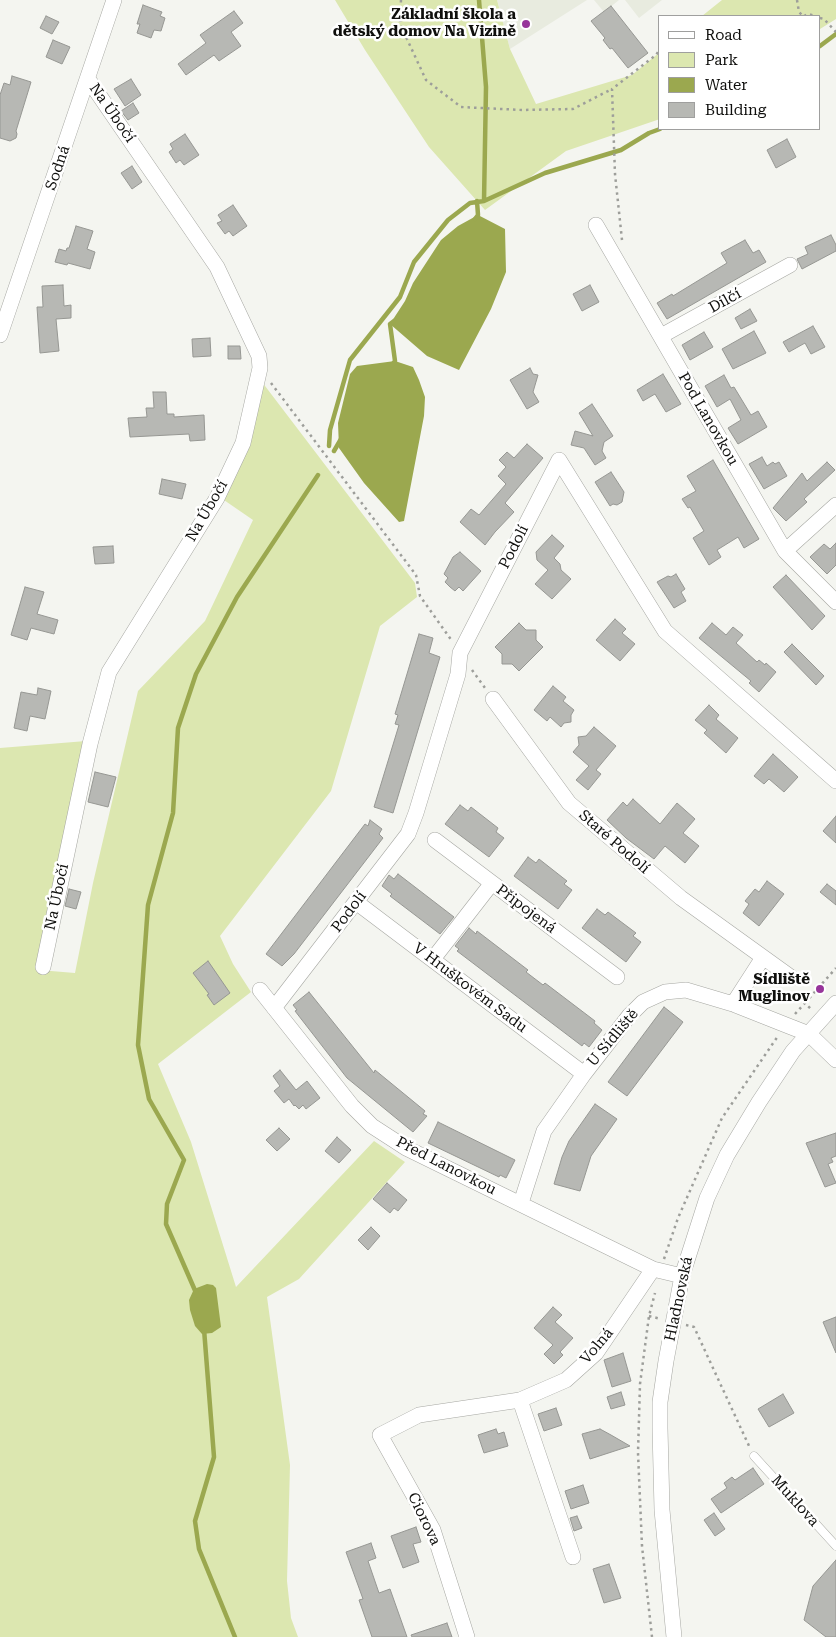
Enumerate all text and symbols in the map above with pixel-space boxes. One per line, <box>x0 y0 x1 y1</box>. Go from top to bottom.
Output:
place label: Základní škola a dětský domov Na Vizině <box>333 6 516 41</box>
legend <box>658 15 821 130</box>
marker: Základní škola a dětský domov Na Vizině <box>520 18 532 30</box>
text: Road <box>705 26 742 44</box>
text: Park <box>705 51 738 69</box>
text: Water <box>705 76 747 94</box>
street label: Na Úbočí <box>85 80 139 146</box>
text: Building <box>705 101 766 119</box>
street label: Sodná <box>42 143 74 193</box>
street label: Dílčí <box>706 285 744 317</box>
street label: Pod Lanovkou <box>674 369 742 469</box>
street label: Na Úbočí <box>182 477 232 545</box>
street label: Podolí <box>495 522 533 572</box>
street label: Staré Podolí <box>575 806 653 878</box>
street label: Na Úbočí <box>41 862 73 932</box>
street label: Připojená <box>493 881 559 937</box>
street label: Podolí <box>328 888 370 936</box>
street label: V Hruškovém Sadu <box>410 939 530 1037</box>
place label: Sídliště Muglinov <box>738 971 810 1006</box>
marker: Sídliště Muglinov <box>814 983 826 995</box>
street label: U Sídliště <box>584 1005 642 1071</box>
street label: Před Lanovkou <box>393 1133 499 1199</box>
street label: Hladnovská <box>661 1255 697 1343</box>
street label: Volná <box>577 1324 617 1368</box>
street label: Muklova <box>767 1472 823 1530</box>
street label: Ciorova <box>404 1490 444 1548</box>

